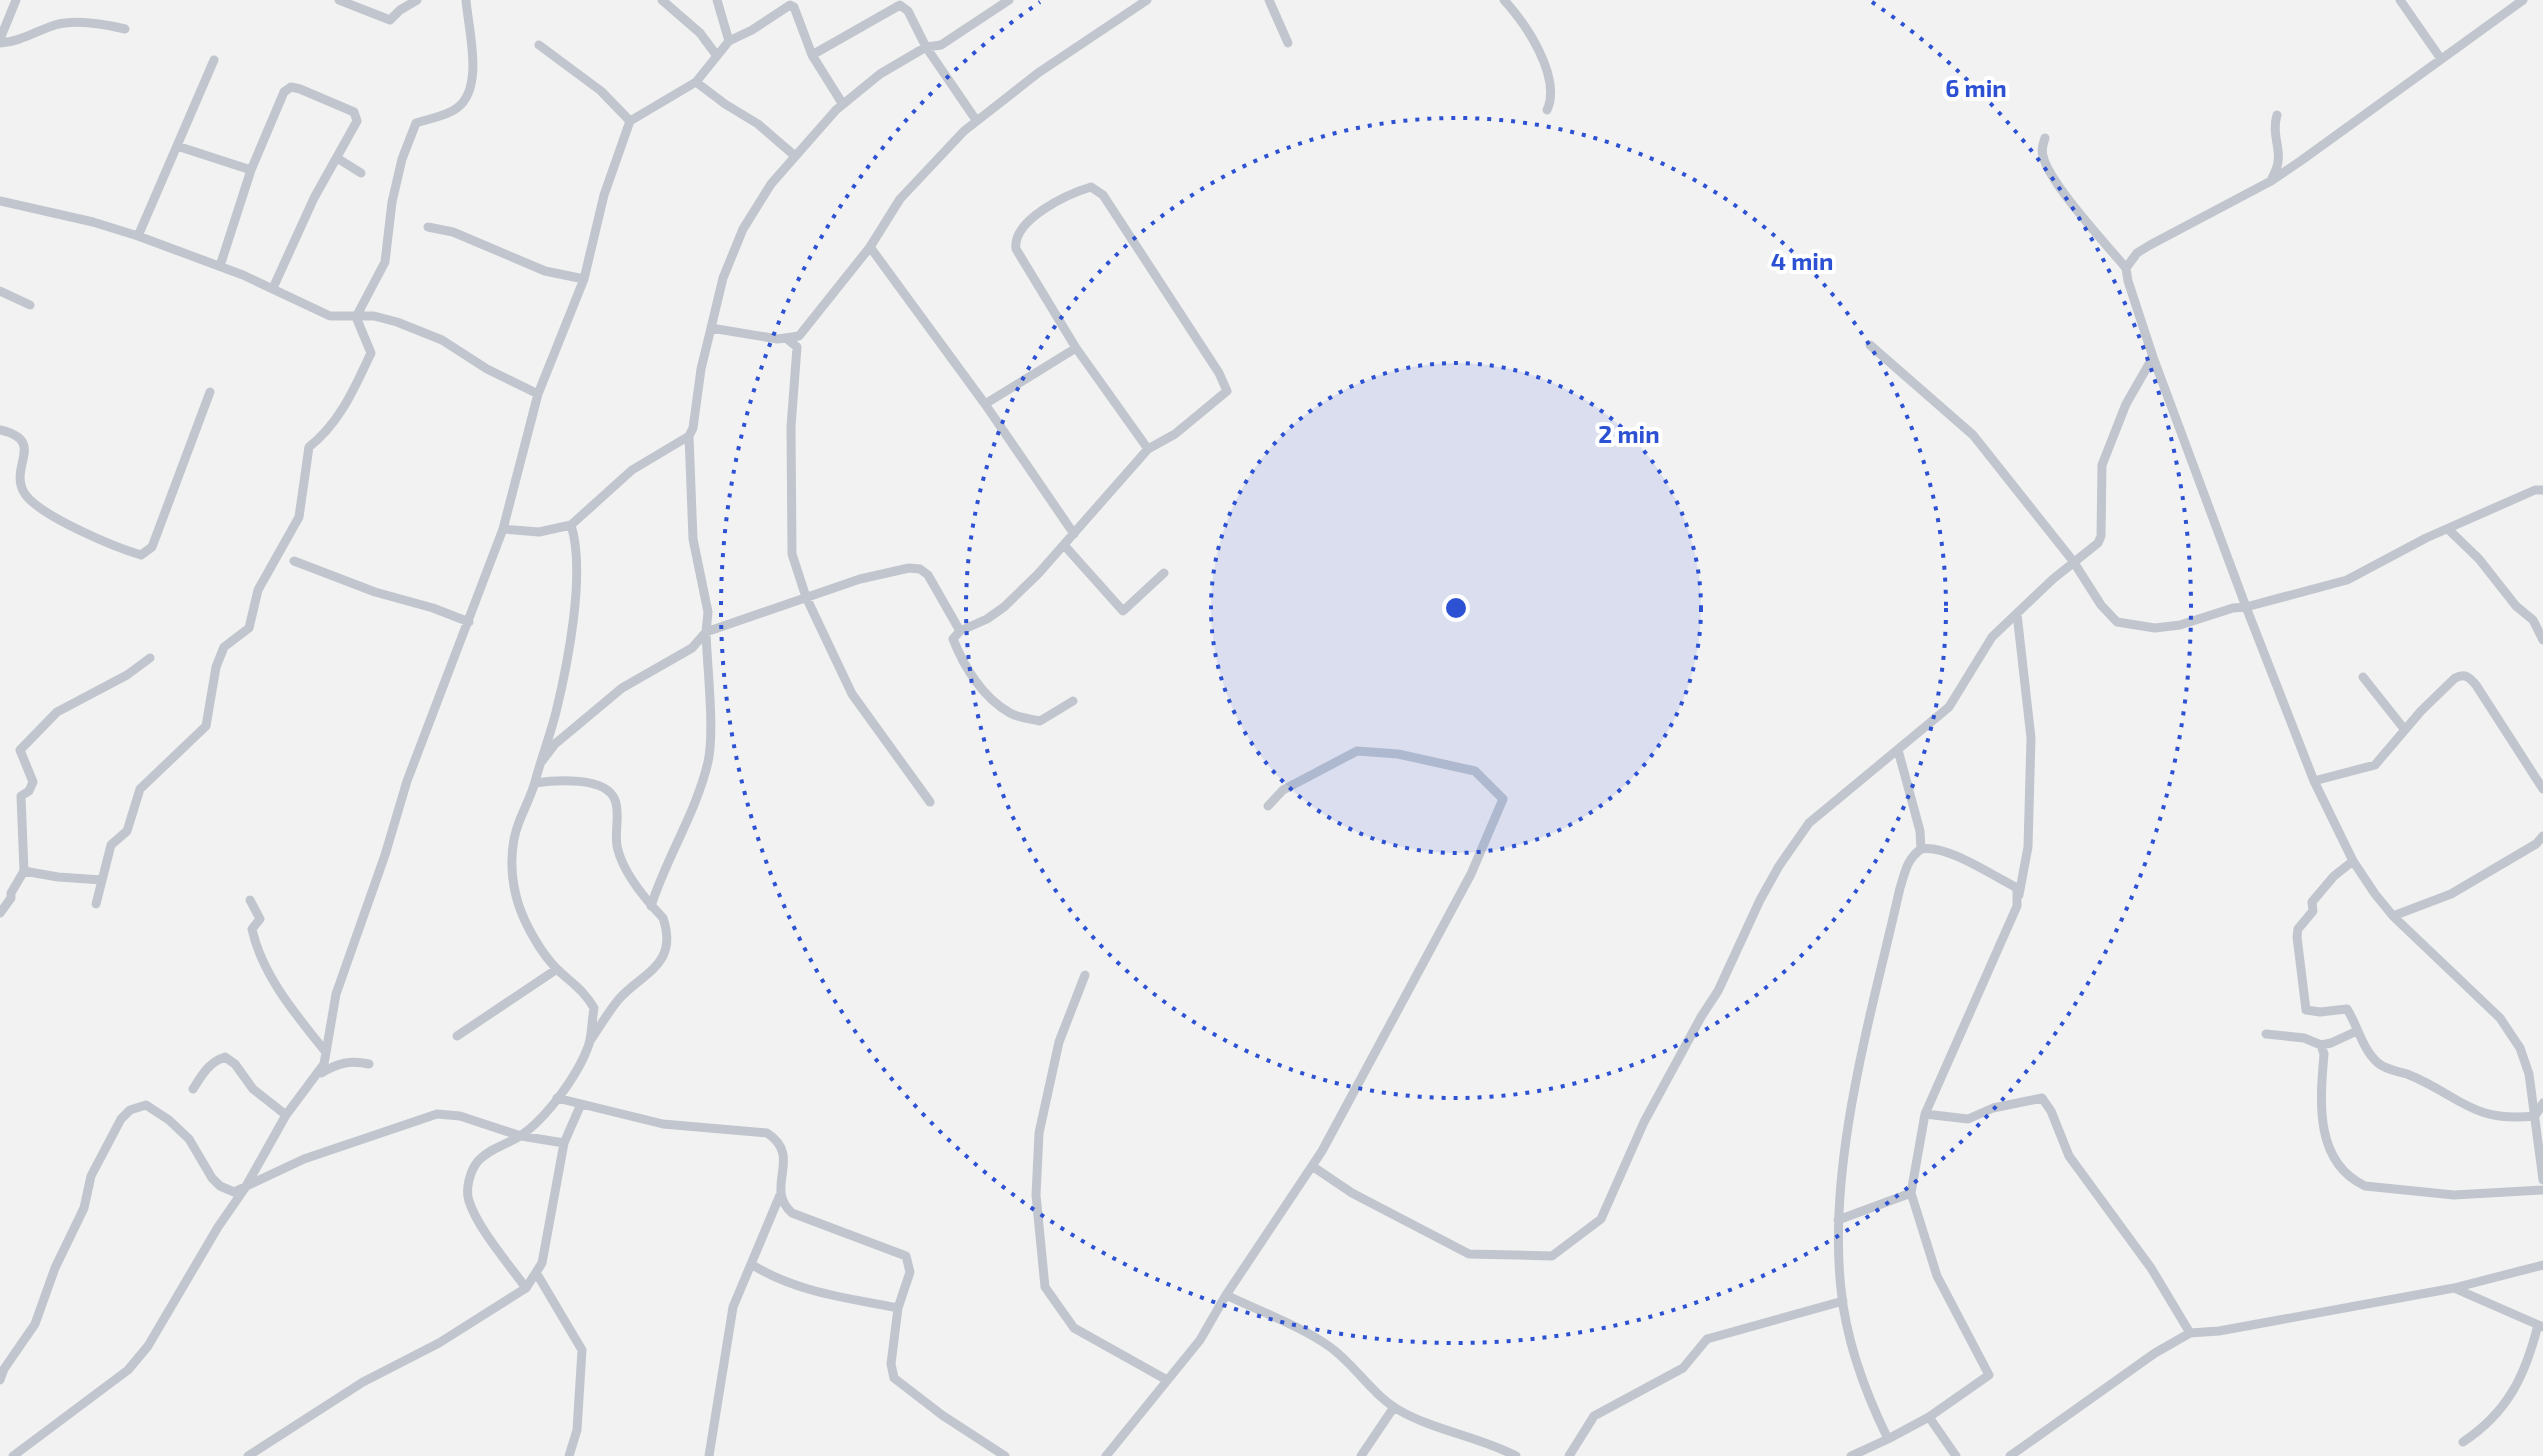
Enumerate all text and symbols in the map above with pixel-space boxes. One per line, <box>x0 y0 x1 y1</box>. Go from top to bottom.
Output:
text: 6 min <box>1945 73 2007 102</box>
text: 4 min <box>1771 246 1833 275</box>
text: 2 min <box>1598 419 1660 448</box>
centre of rings <box>1442 594 1470 622</box>

